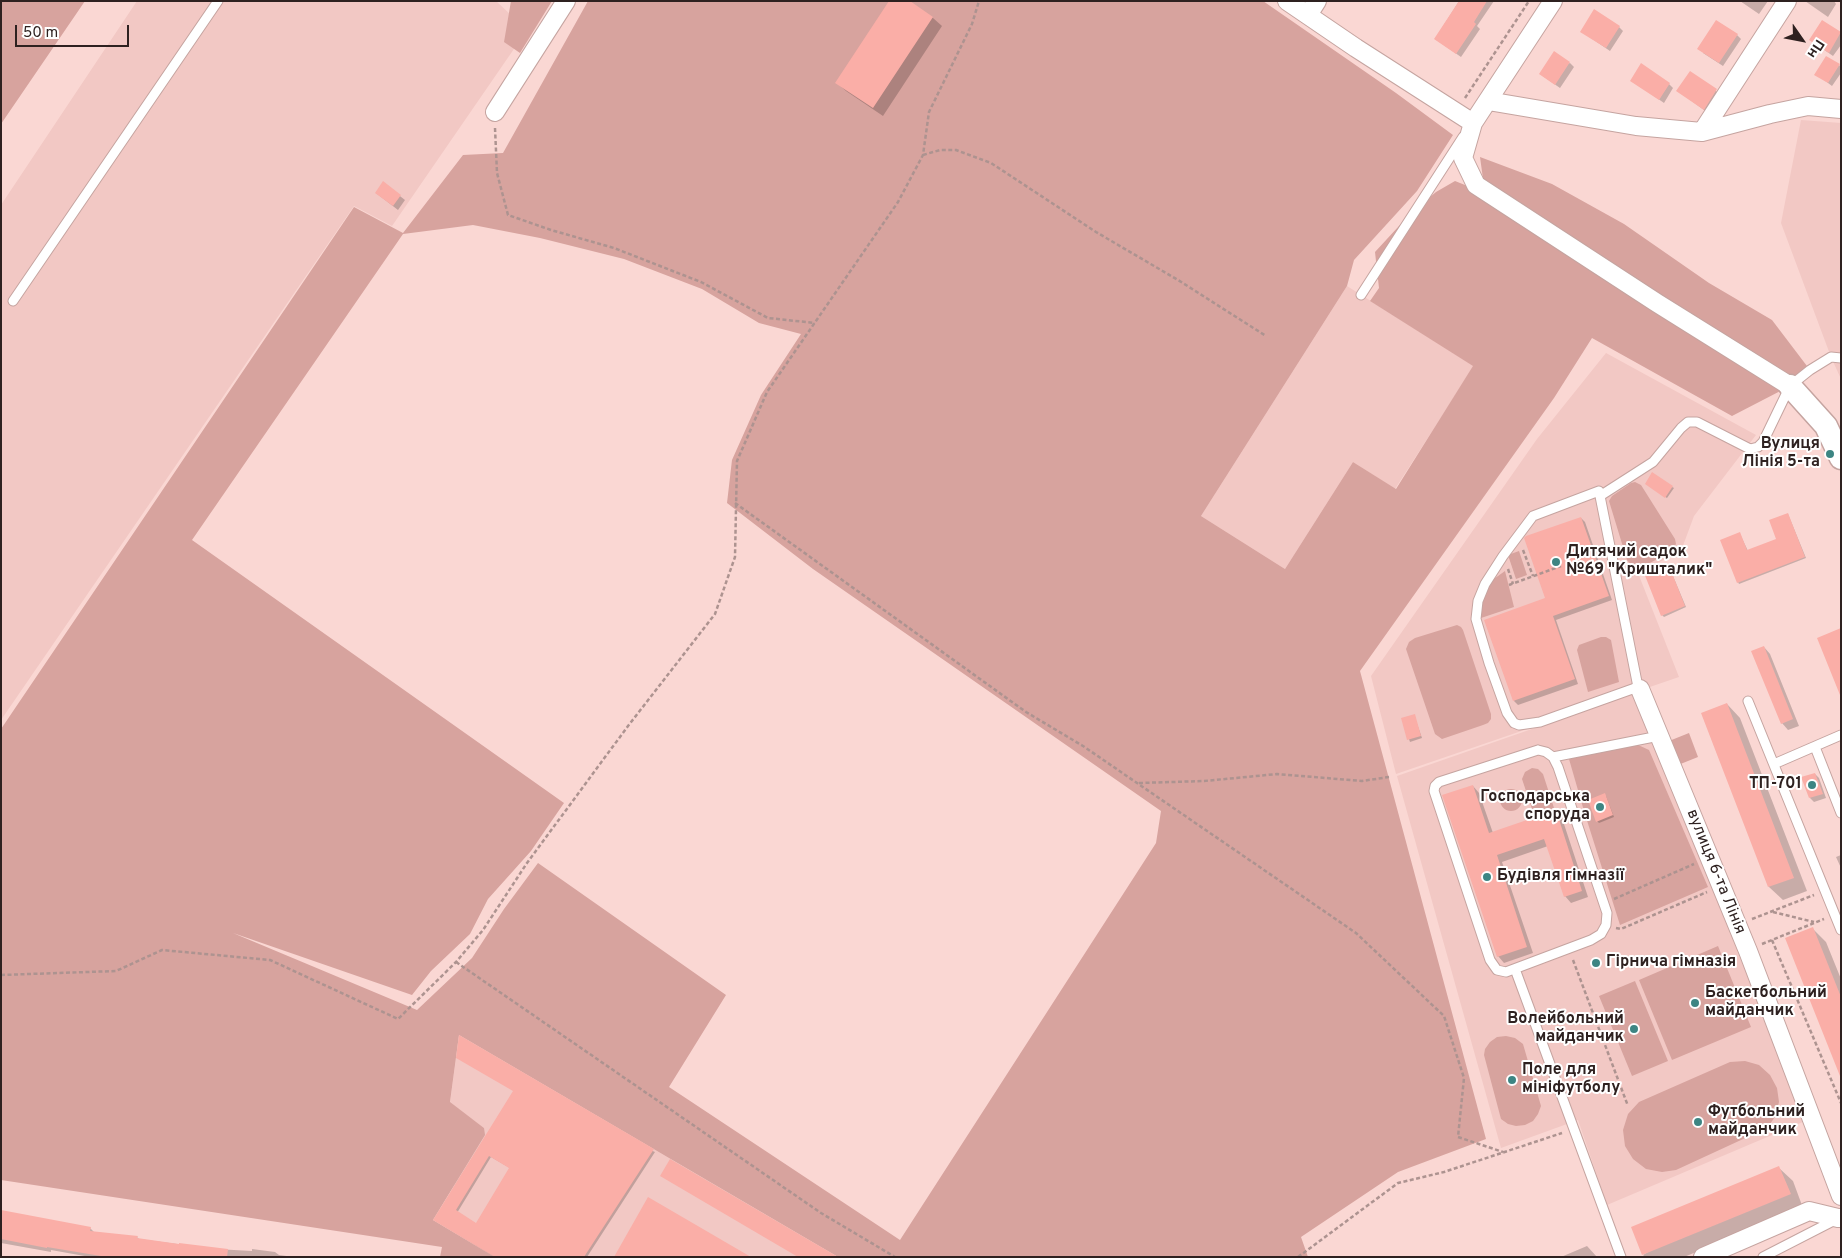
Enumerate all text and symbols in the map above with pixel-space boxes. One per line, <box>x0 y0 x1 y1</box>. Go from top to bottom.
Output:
scale bar <box>18 15 131 47</box>
north arrow <box>1777 15 1827 65</box>
text: 50 m <box>23 24 58 43</box>
text: Пн <box>1803 36 1827 61</box>
place label: Вулиця Лінія 5-та <box>1742 435 1820 473</box>
marker: Вулиця Лінія 5-та <box>1824 448 1836 460</box>
place label: Дитячий садок №69 "Кришталик" <box>1566 543 1712 581</box>
marker: Дитячий садок №69 "Кришталик" <box>1550 556 1562 568</box>
place label: ТП-701 <box>1749 775 1802 795</box>
marker: ТП-701 <box>1806 779 1818 791</box>
place label: Господарська споруда <box>1480 788 1590 826</box>
marker: Господарська споруда <box>1594 801 1606 813</box>
street label: вулиця 6-та Лінія <box>1681 807 1749 937</box>
place label: Будівля гімназії <box>1497 867 1624 887</box>
marker: Будівля гімназії <box>1481 871 1493 883</box>
place label: Гірнича гімназія <box>1606 953 1736 973</box>
marker: Гірнича гімназія <box>1590 957 1602 969</box>
place label: Баскетбольний майданчик <box>1705 984 1827 1022</box>
marker: Баскетбольний майданчик <box>1689 997 1701 1009</box>
place label: Волейбольний майданчик <box>1507 1010 1624 1048</box>
marker: Волейбольний майданчик <box>1628 1023 1640 1035</box>
place label: Поле для мініфутболу <box>1522 1061 1620 1099</box>
marker: Поле для мініфутболу <box>1506 1074 1518 1086</box>
place label: Футбольний майданчик <box>1708 1103 1805 1141</box>
marker: Футбольний майданчик <box>1692 1116 1704 1128</box>

